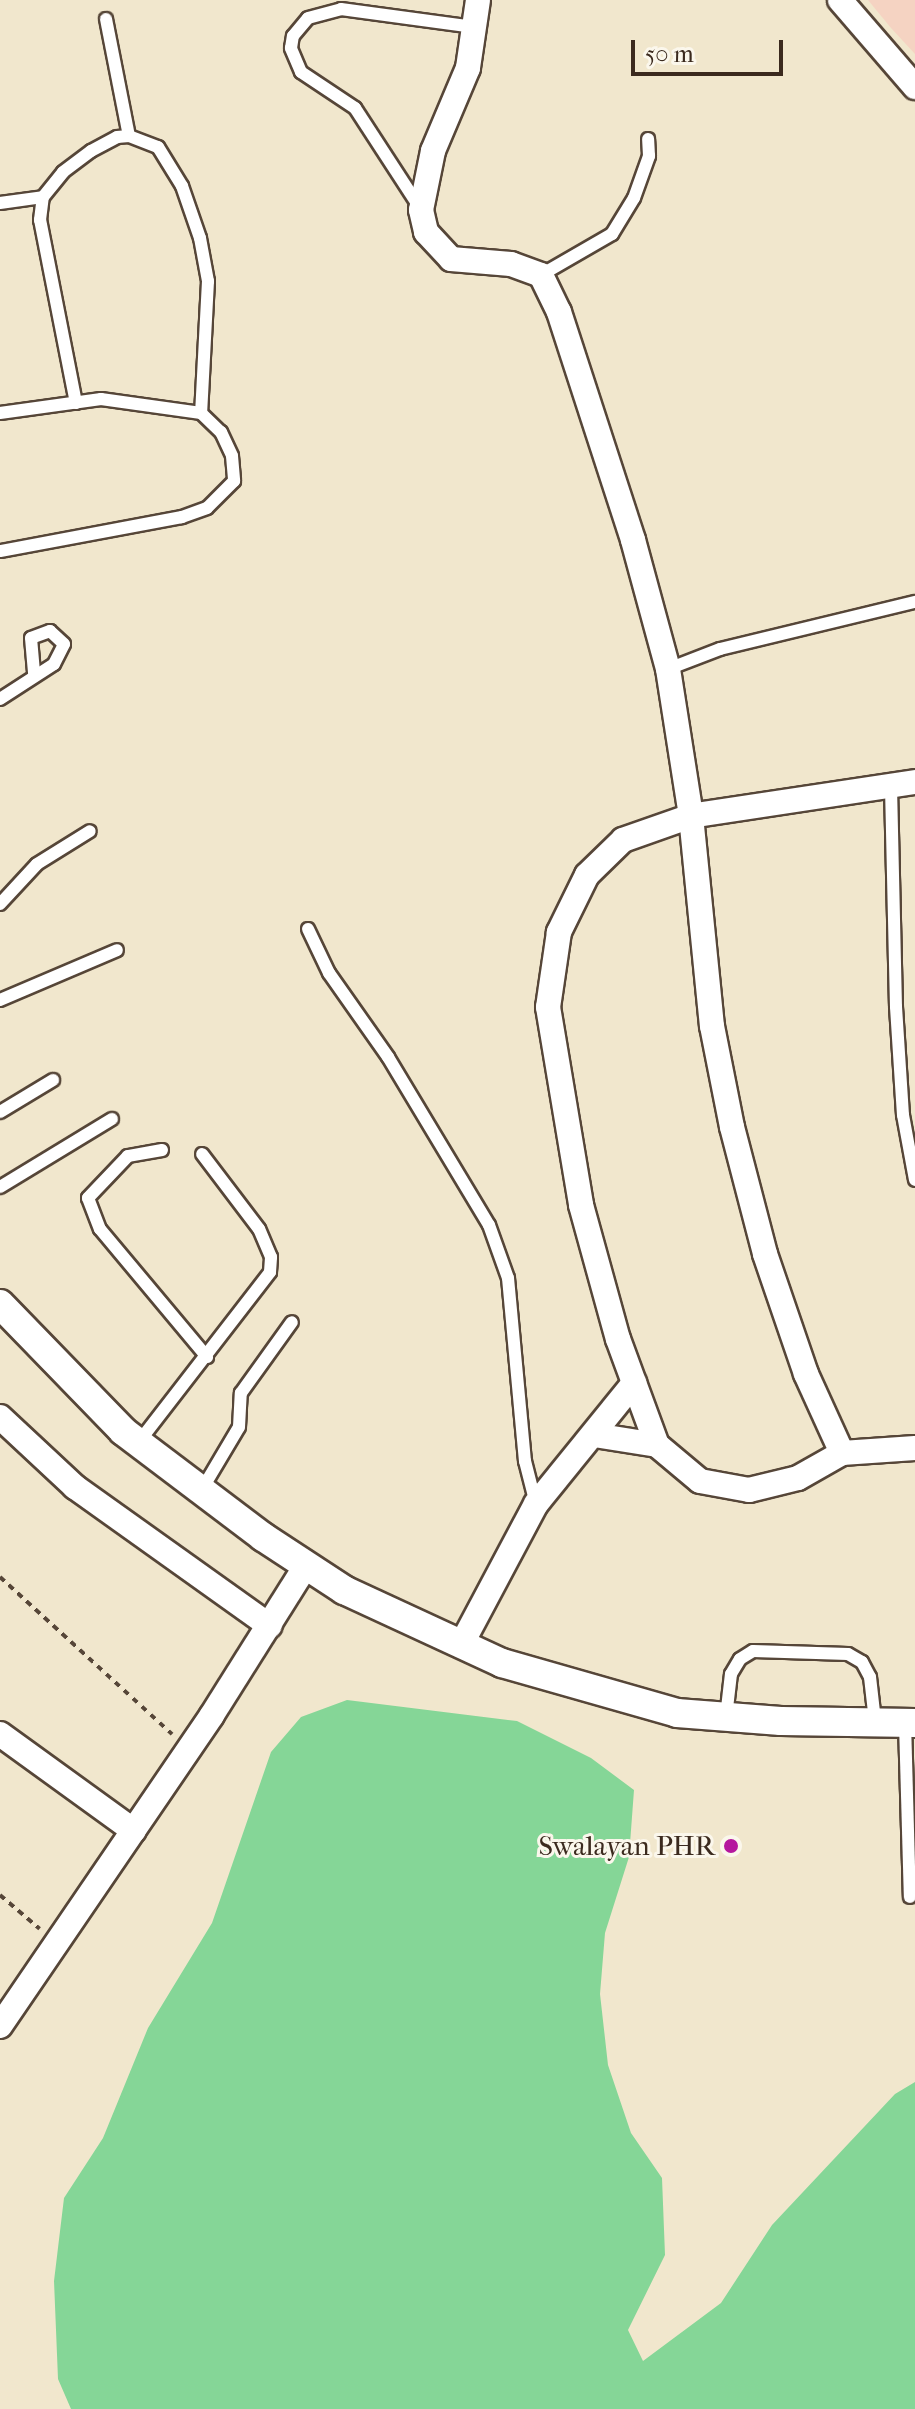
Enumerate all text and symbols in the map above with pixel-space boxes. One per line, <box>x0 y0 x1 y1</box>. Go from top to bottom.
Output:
scale bar <box>635 24 787 74</box>
text: 50 m <box>645 40 694 68</box>
place label: Swalayan PHR <box>538 1829 715 1863</box>
marker: Swalayan PHR <box>722 1837 740 1855</box>

